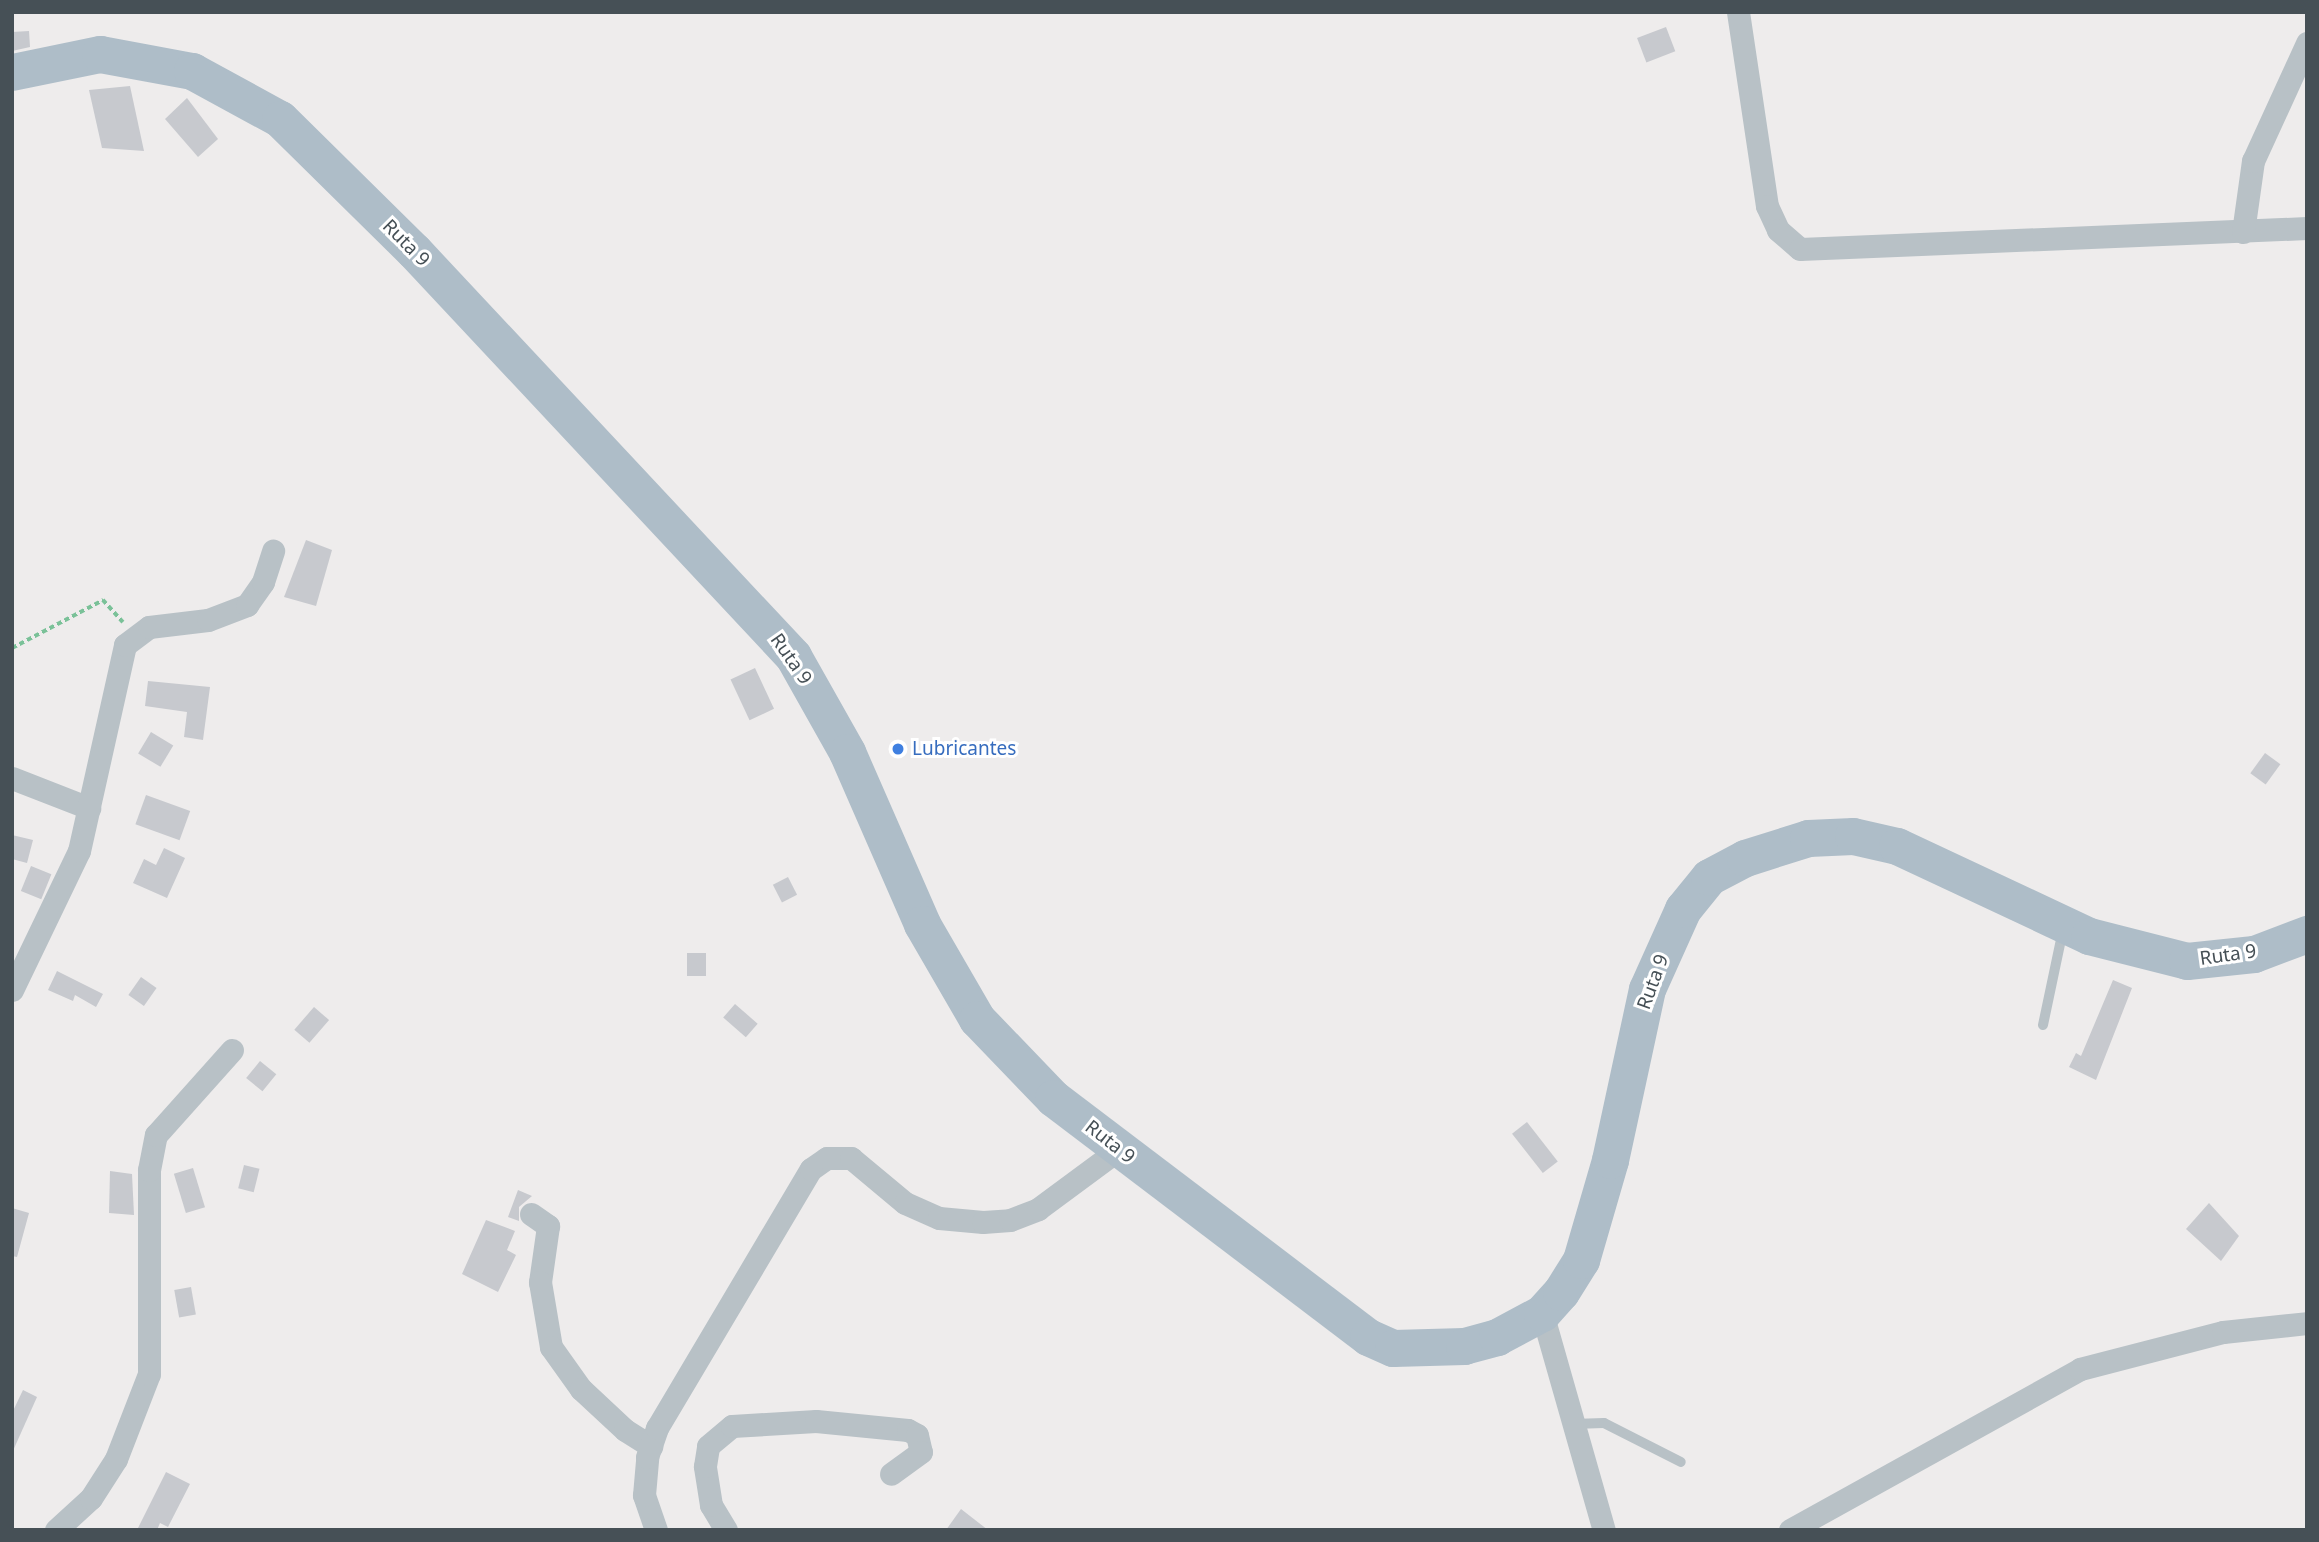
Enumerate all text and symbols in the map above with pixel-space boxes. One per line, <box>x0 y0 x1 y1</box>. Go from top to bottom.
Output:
street label: Ruta 9 <box>378 215 434 271</box>
street label: Ruta 9 <box>765 629 817 689</box>
place label: Lubricantes <box>912 738 1016 760</box>
marker: Lubricantes <box>890 741 906 757</box>
street label: Ruta 9 <box>2198 940 2258 970</box>
street label: Ruta 9 <box>1633 951 1673 1013</box>
street label: Ruta 9 <box>1081 1116 1139 1168</box>

